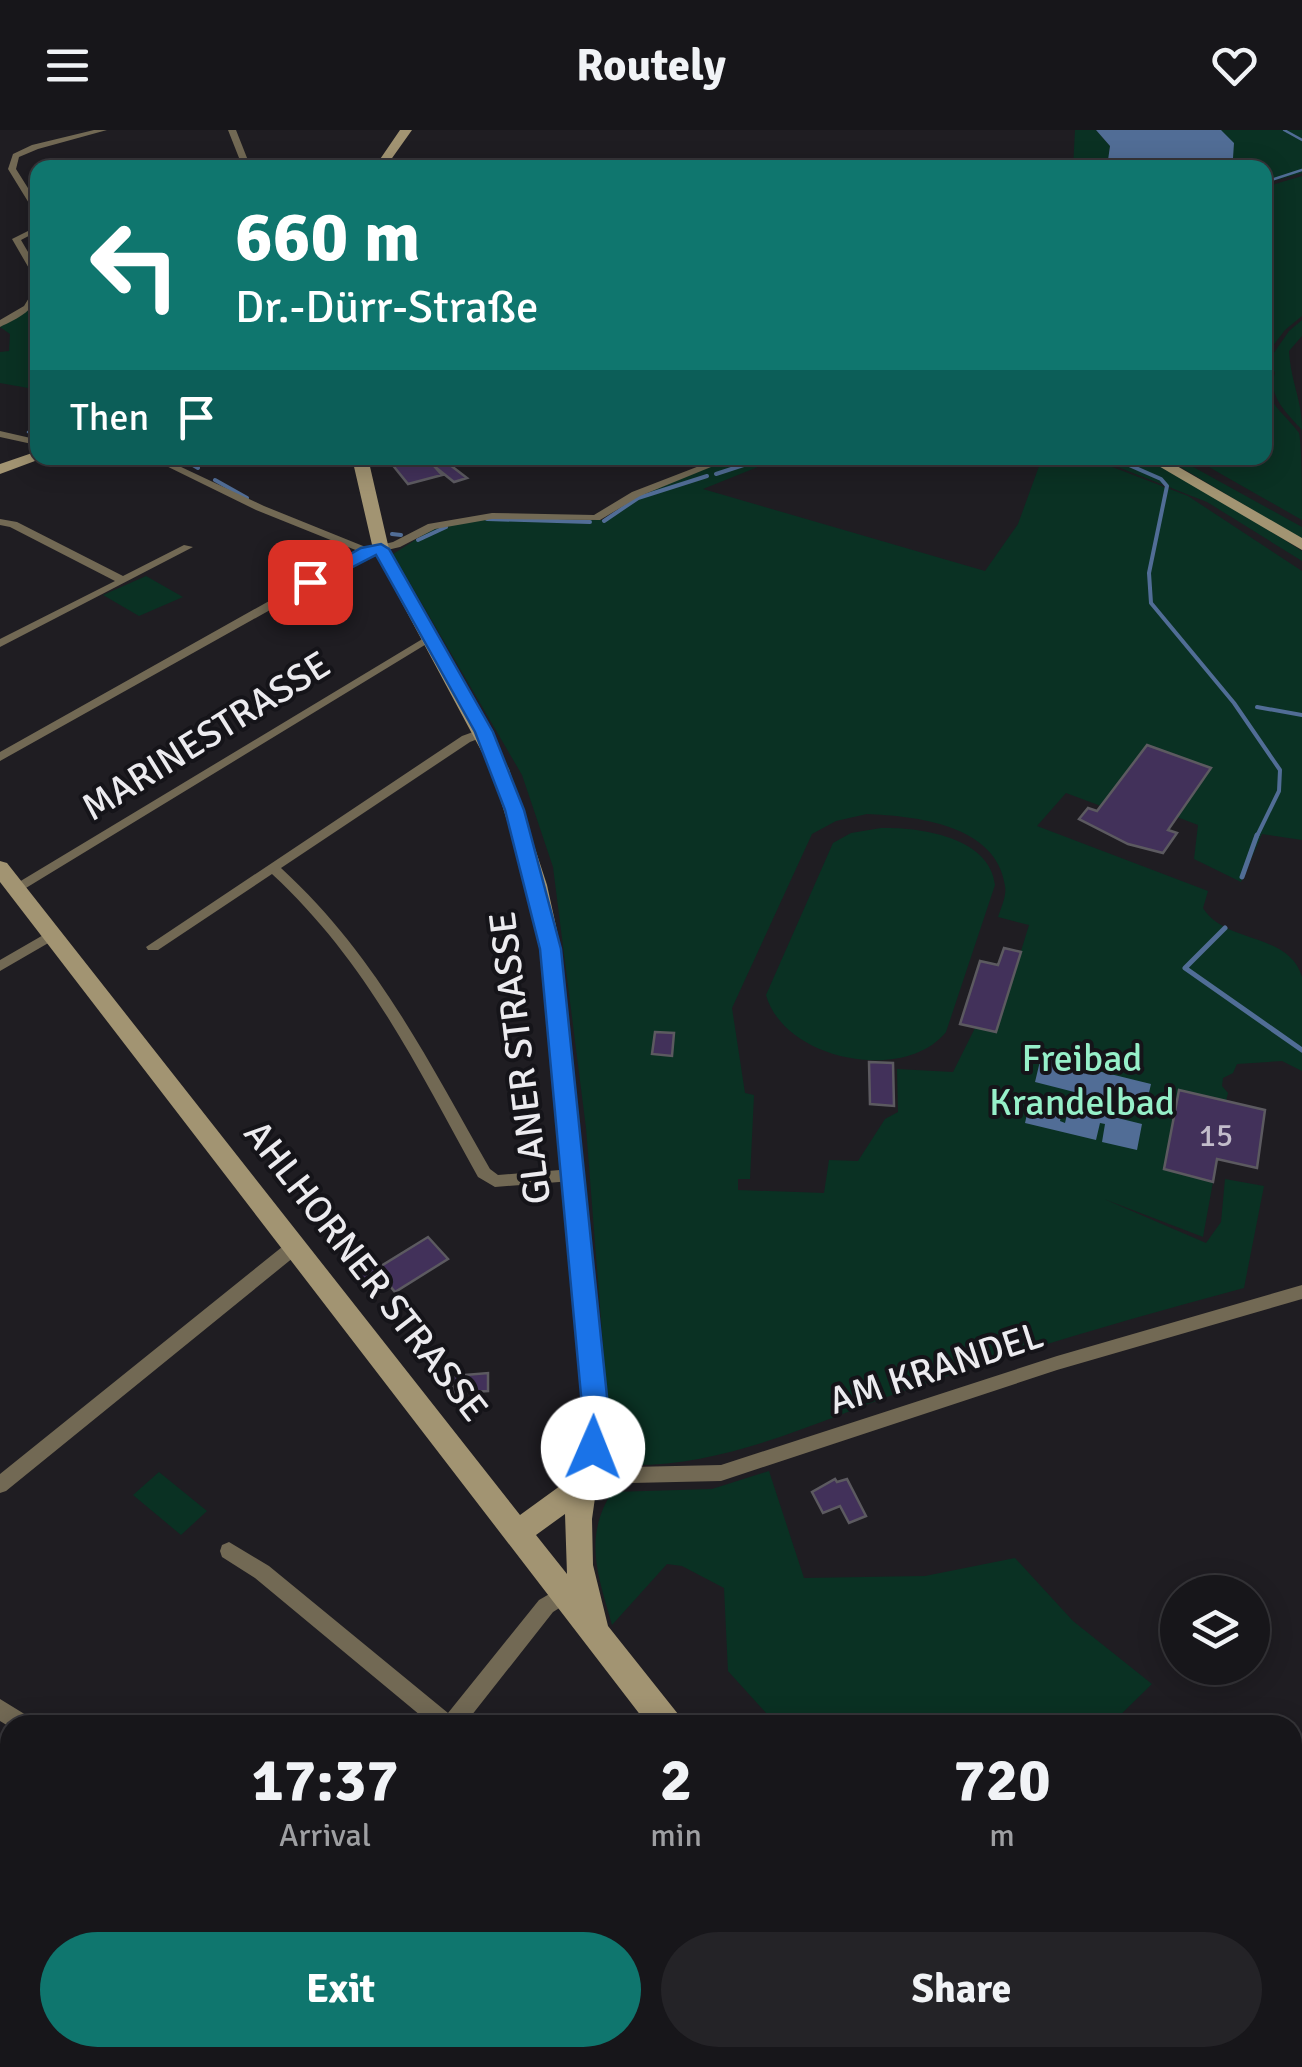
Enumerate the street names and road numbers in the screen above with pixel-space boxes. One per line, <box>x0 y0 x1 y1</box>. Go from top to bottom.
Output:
street label: MARINESTRASSE <box>73 641 339 831</box>
street label: GLANER STRASSE <box>479 909 561 1207</box>
street label: AHLHORNER STRASSE <box>234 1111 498 1431</box>
street label: AM KRANDEL <box>823 1311 1049 1425</box>

